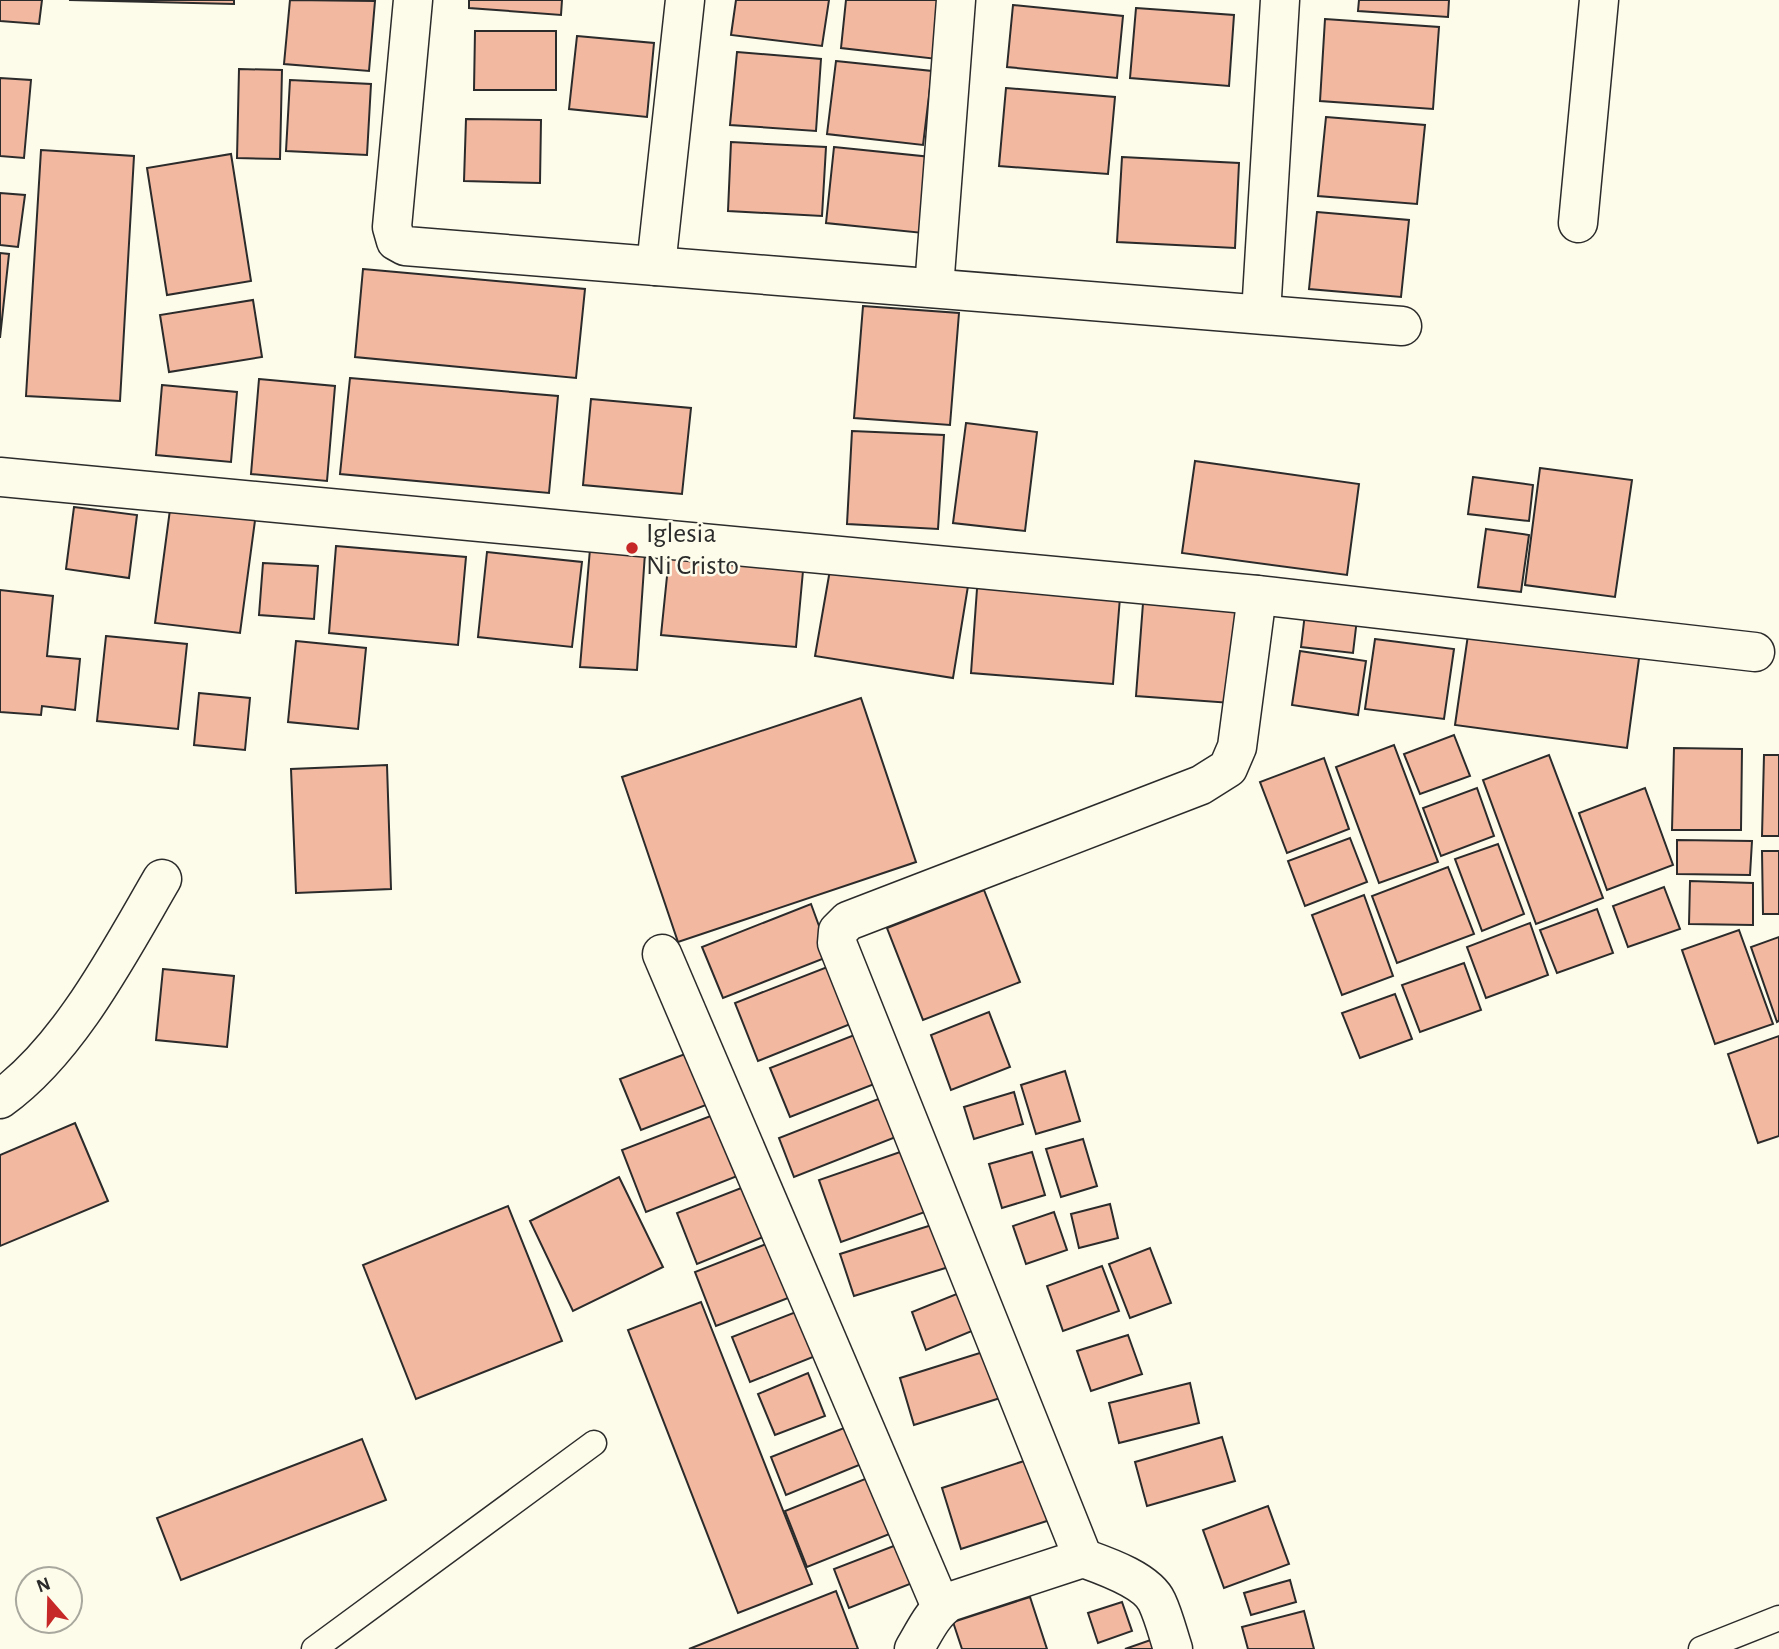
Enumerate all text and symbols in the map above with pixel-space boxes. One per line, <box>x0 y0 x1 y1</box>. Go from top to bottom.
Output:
place label: Iglesia Ni Cristo <box>646 520 739 580</box>
marker: Iglesia Ni Cristo <box>624 540 640 556</box>
north arrow <box>14 1565 84 1635</box>
text: N <box>34 1574 53 1597</box>

